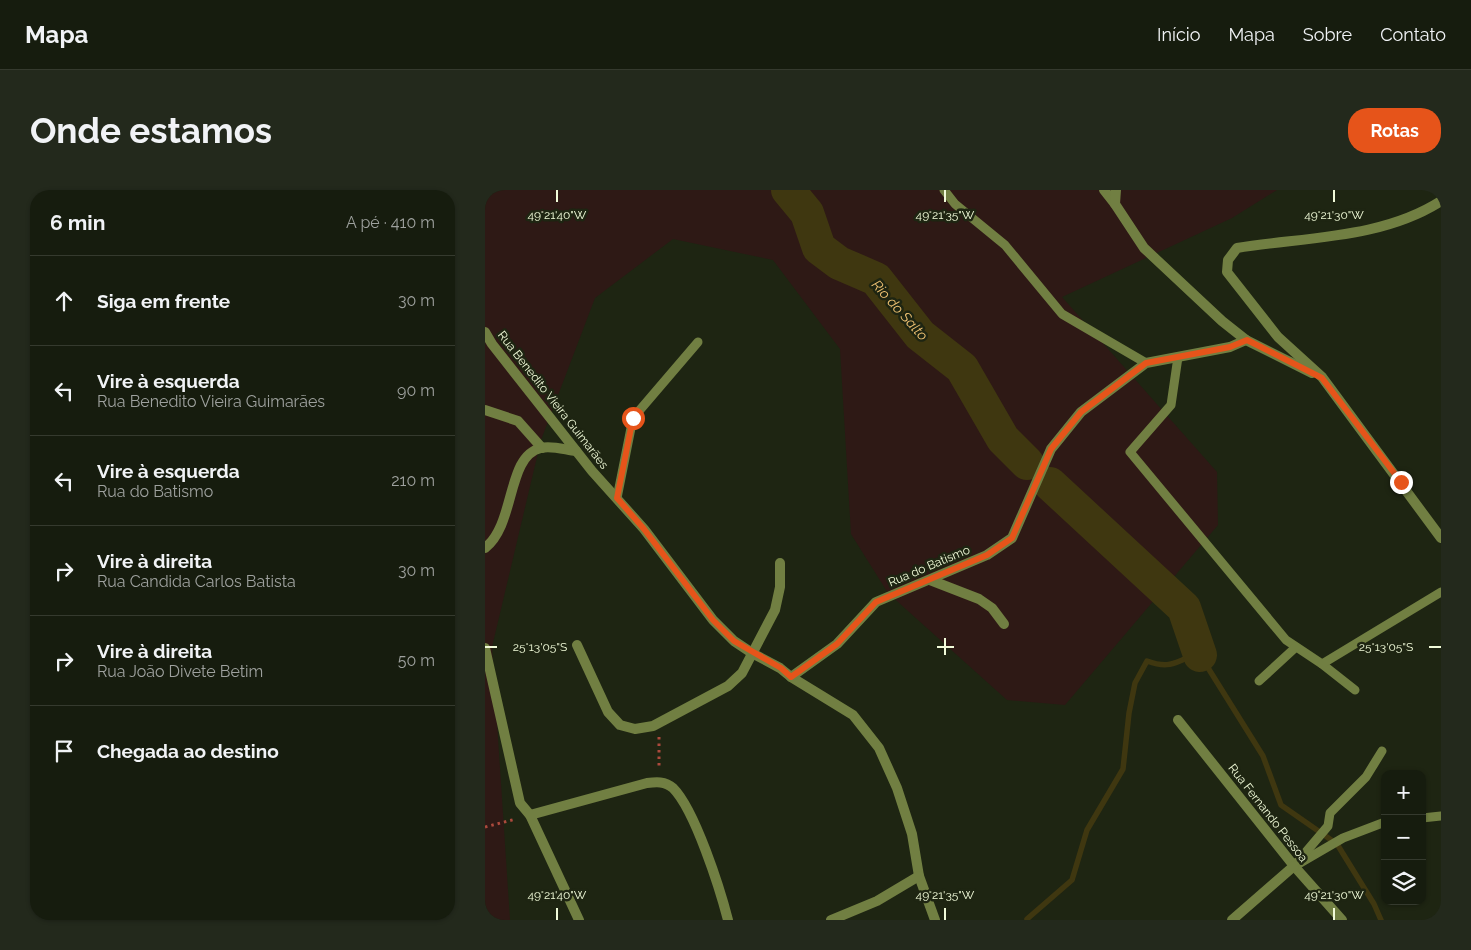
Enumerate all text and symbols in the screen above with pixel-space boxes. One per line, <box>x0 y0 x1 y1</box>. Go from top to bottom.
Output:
text: Mapa <box>25 20 88 49</box>
text: Início <box>1157 24 1200 45</box>
text: Mapa <box>1228 24 1275 45</box>
text: Sobre <box>1303 24 1352 45</box>
text: Contato <box>1380 24 1446 45</box>
button: Rotas <box>1348 108 1441 153</box>
text: Onde estamos <box>30 110 272 151</box>
text: 49°21'40"W <box>528 208 587 222</box>
text: 49°21'35"W <box>916 208 975 222</box>
text: 49°21'30"W <box>1304 208 1364 222</box>
text: 6 min <box>50 210 105 235</box>
text: A pé · 410 m <box>346 213 435 232</box>
water label: Rio do Salto <box>869 277 931 343</box>
icon: ahead <box>50 287 78 315</box>
text: Siga em frente <box>97 290 230 312</box>
text: 30 m <box>398 291 435 310</box>
street label: Rua Benedito Vieira Guimarães <box>495 328 611 472</box>
text: Vire à esquerda <box>97 370 240 392</box>
icon: left <box>50 377 78 405</box>
text: 90 m <box>397 381 435 400</box>
text: Rua Benedito Vieira Guimarães <box>97 392 325 411</box>
route start <box>622 407 645 430</box>
text: Vire à esquerda <box>97 460 240 482</box>
icon: left <box>50 467 78 495</box>
text: 210 m <box>391 471 435 490</box>
route end <box>1390 471 1413 494</box>
text: Rua do Batismo <box>97 482 213 501</box>
street label: Rua do Batismo <box>886 543 972 589</box>
text: Vire à direita <box>97 550 212 572</box>
icon: right <box>50 557 78 585</box>
text: 30 m <box>398 561 435 580</box>
text: Rua Candida Carlos Batista <box>97 572 296 591</box>
text: Vire à direita <box>97 640 212 662</box>
text: 25°13'05"S <box>513 640 567 654</box>
text: 25°13'05"S <box>1359 640 1413 654</box>
icon: right <box>50 647 78 675</box>
text: 50 m <box>398 651 435 670</box>
text: Rua João Divete Betim <box>97 662 263 681</box>
icon: arrive <box>50 737 78 765</box>
text: Chegada ao destino <box>97 740 279 762</box>
street label: Rua Fernando Pessoa <box>1225 761 1311 865</box>
map controls <box>1381 770 1426 905</box>
button: + <box>1381 770 1426 815</box>
button: − <box>1381 815 1426 860</box>
button: layers <box>1381 860 1426 905</box>
text: 49°21'40"W <box>528 888 587 902</box>
text: 49°21'35"W <box>916 888 975 902</box>
text: 49°21'30"W <box>1304 888 1364 902</box>

